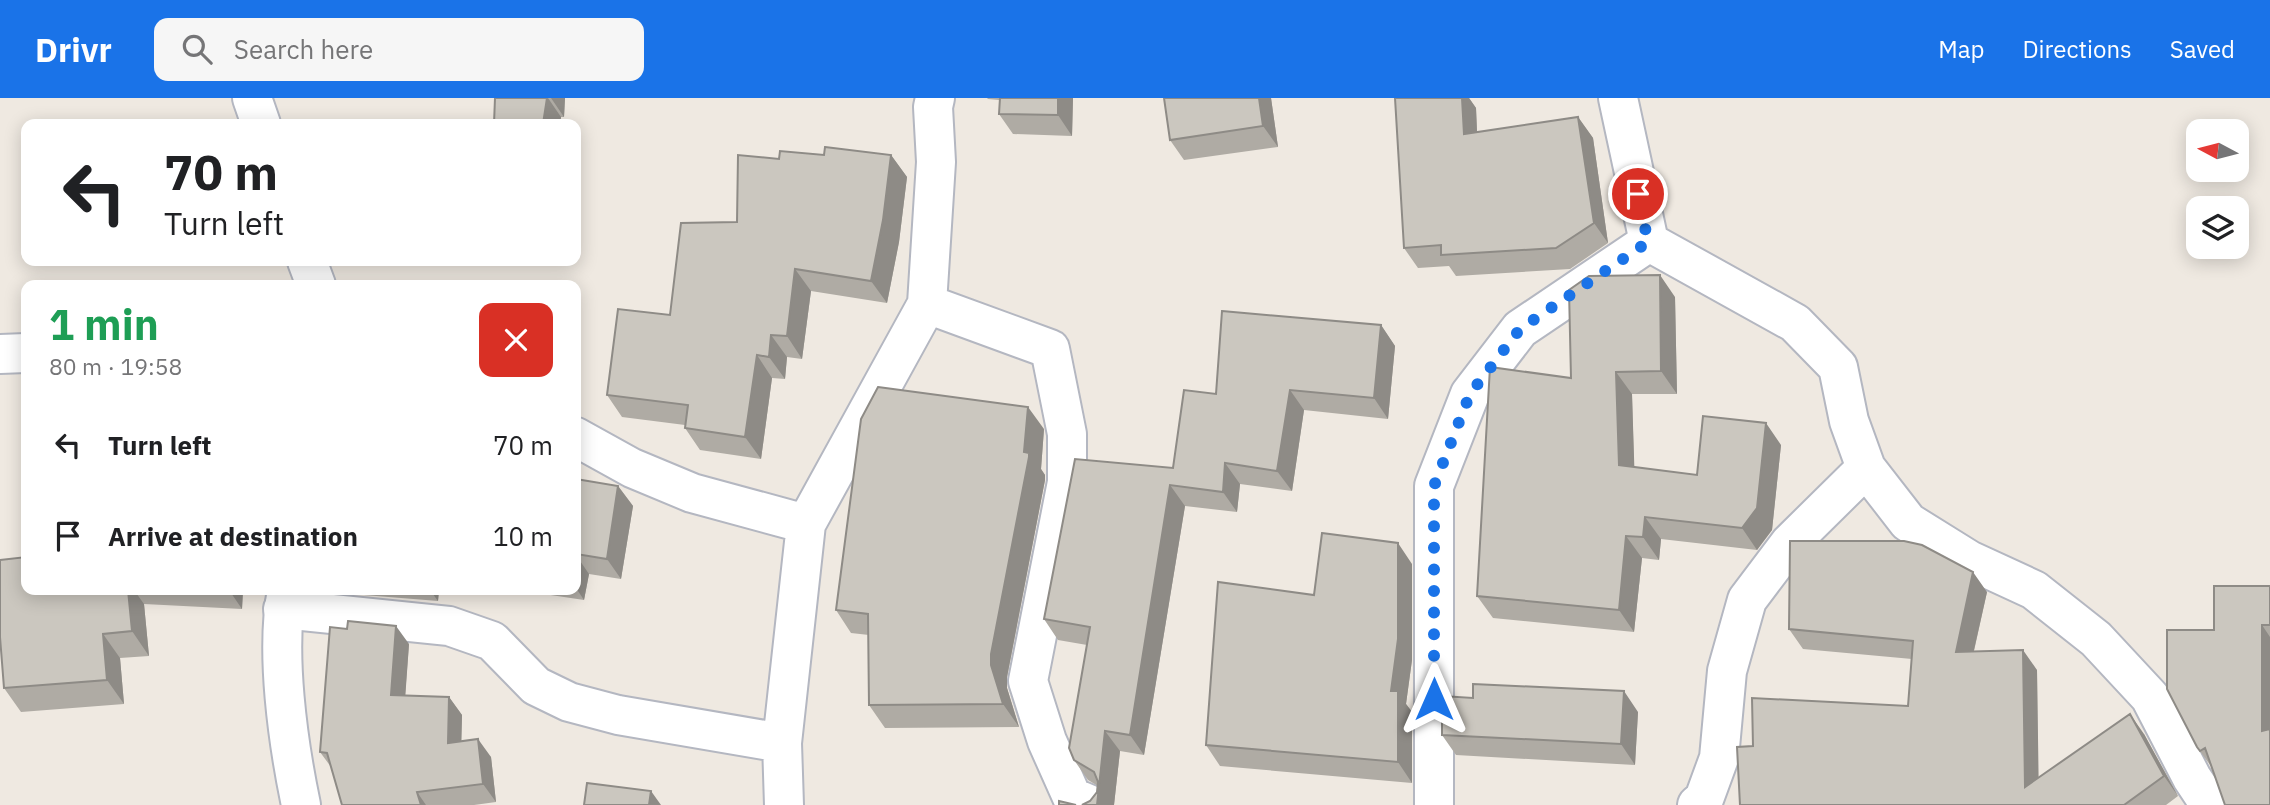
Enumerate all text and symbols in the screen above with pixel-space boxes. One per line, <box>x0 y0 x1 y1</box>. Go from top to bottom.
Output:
search box <box>154 18 644 81</box>
text: Drivr <box>35 28 112 71</box>
icon: search <box>178 30 216 68</box>
text: Search here <box>234 32 373 66</box>
text: Map <box>1938 33 1984 65</box>
text: Directions <box>2022 33 2132 65</box>
text: Saved <box>2170 33 2235 65</box>
north arrow <box>2186 119 2249 182</box>
map controls <box>2186 119 2249 259</box>
text: 70 m <box>164 140 278 203</box>
icon: left <box>49 147 140 238</box>
pin <box>1608 164 1668 224</box>
icon: arrive <box>1619 175 1657 213</box>
button: layers <box>2186 196 2249 259</box>
text: Turn left <box>164 202 284 244</box>
text: 1 min <box>49 297 159 352</box>
button: close <box>479 303 553 377</box>
text: 80 m · 19:58 <box>49 351 182 381</box>
icon: left <box>49 426 87 464</box>
text: Turn left <box>108 428 211 462</box>
text: 70 m <box>493 428 553 462</box>
icon: arrive <box>49 517 87 555</box>
text: Arrive at destination <box>108 519 358 553</box>
text: 10 m <box>493 519 553 553</box>
position arrow <box>1397 662 1471 736</box>

